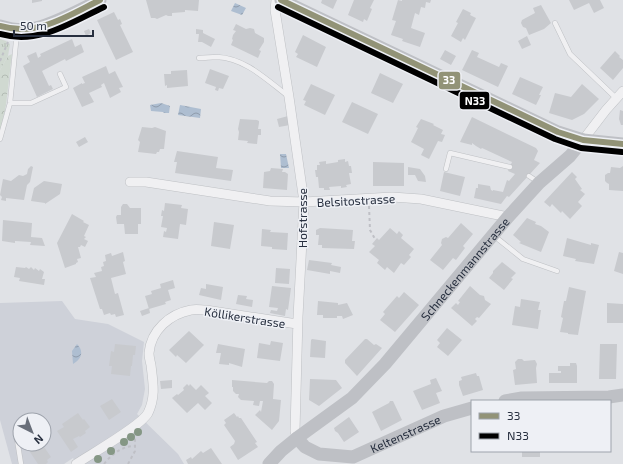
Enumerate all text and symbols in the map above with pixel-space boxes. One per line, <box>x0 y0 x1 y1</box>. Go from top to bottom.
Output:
scale bar <box>14 12 93 38</box>
text: 50 m <box>20 18 47 32</box>
line badge: 33 <box>438 71 461 90</box>
text: 33 <box>443 73 455 86</box>
line badge: N33 <box>459 91 490 110</box>
text: N33 <box>465 94 485 107</box>
street label: Hofstrasse <box>295 188 309 248</box>
street label: Belsitostrasse <box>316 191 396 209</box>
street label: Schneckenmannstrasse <box>418 214 512 323</box>
street label: Köllikerstrasse <box>204 304 286 330</box>
legend <box>471 400 611 452</box>
text: 33 <box>507 408 520 422</box>
north arrow <box>12 412 52 452</box>
street label: Keltenstrasse <box>368 412 442 455</box>
text: N33 <box>507 428 529 442</box>
text: N <box>32 432 46 447</box>

